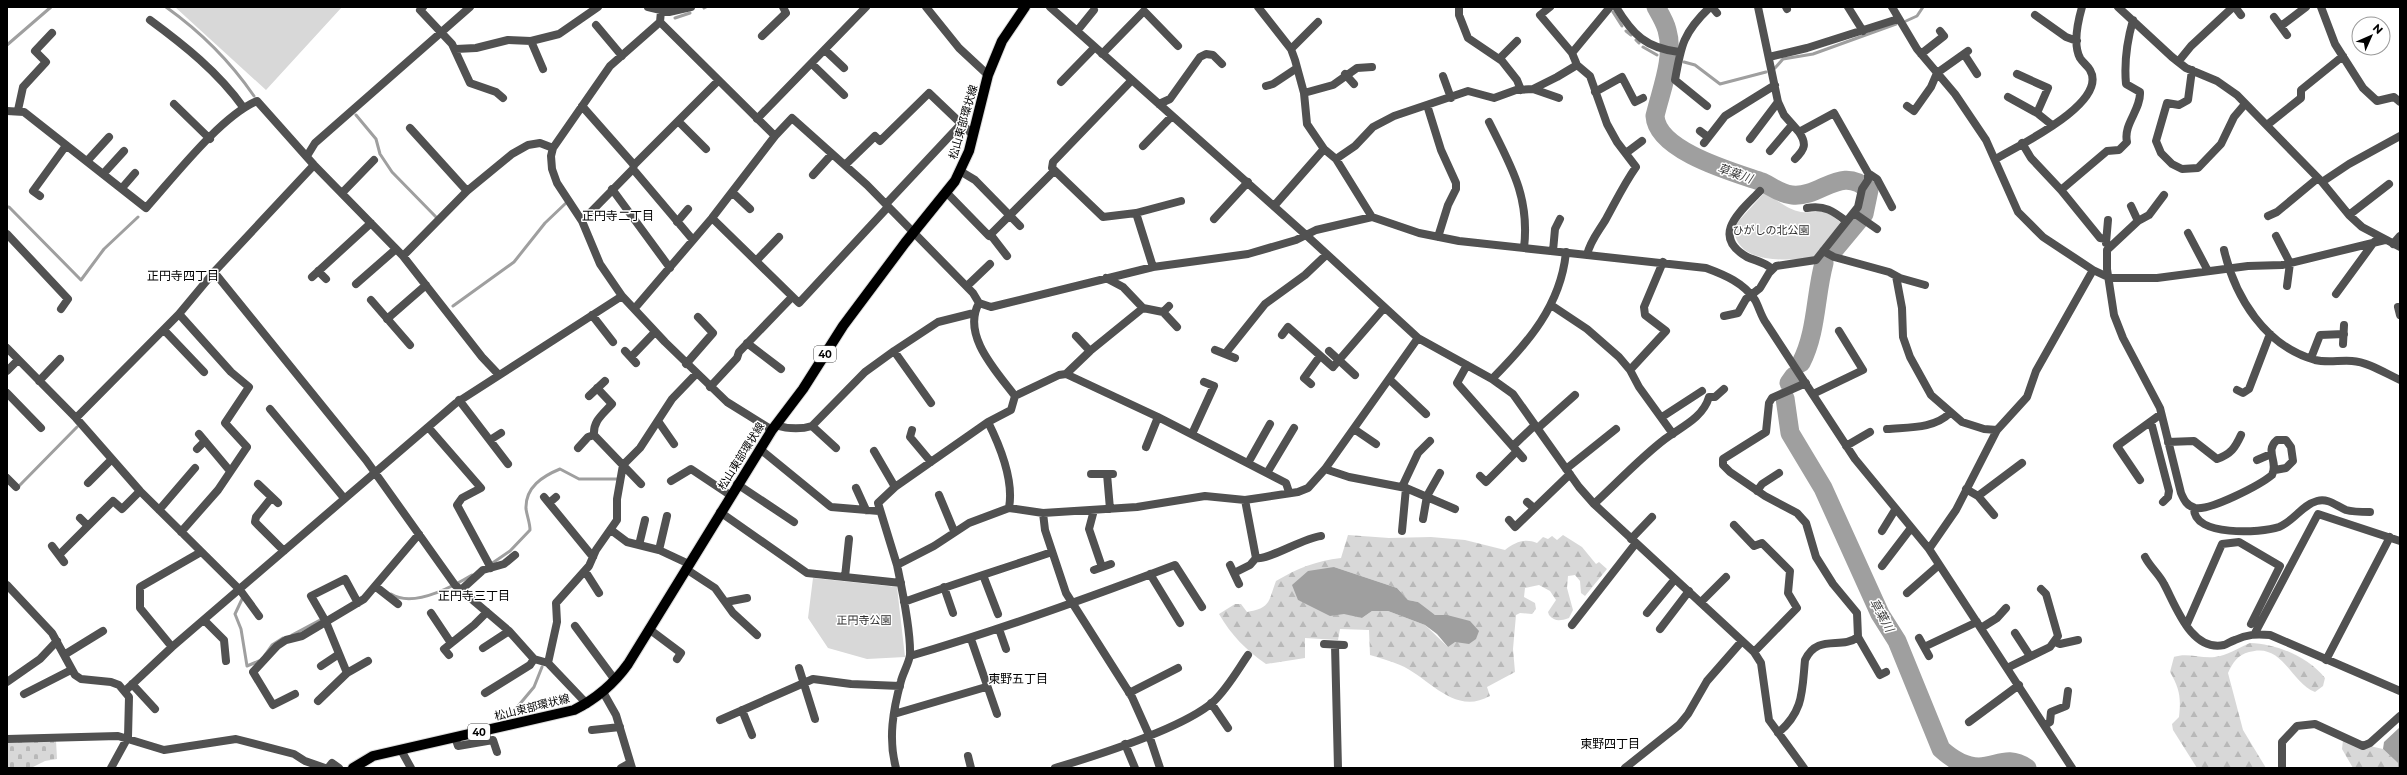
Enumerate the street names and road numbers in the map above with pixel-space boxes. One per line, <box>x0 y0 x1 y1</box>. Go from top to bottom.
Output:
street label: 松山東部環状線 <box>946 83 980 161</box>
road number: 40 <box>814 346 836 362</box>
street label: 松山東部環状線 <box>715 420 767 492</box>
street label: 松山東部環状線 <box>493 691 571 723</box>
road number: 40 <box>468 724 490 740</box>

